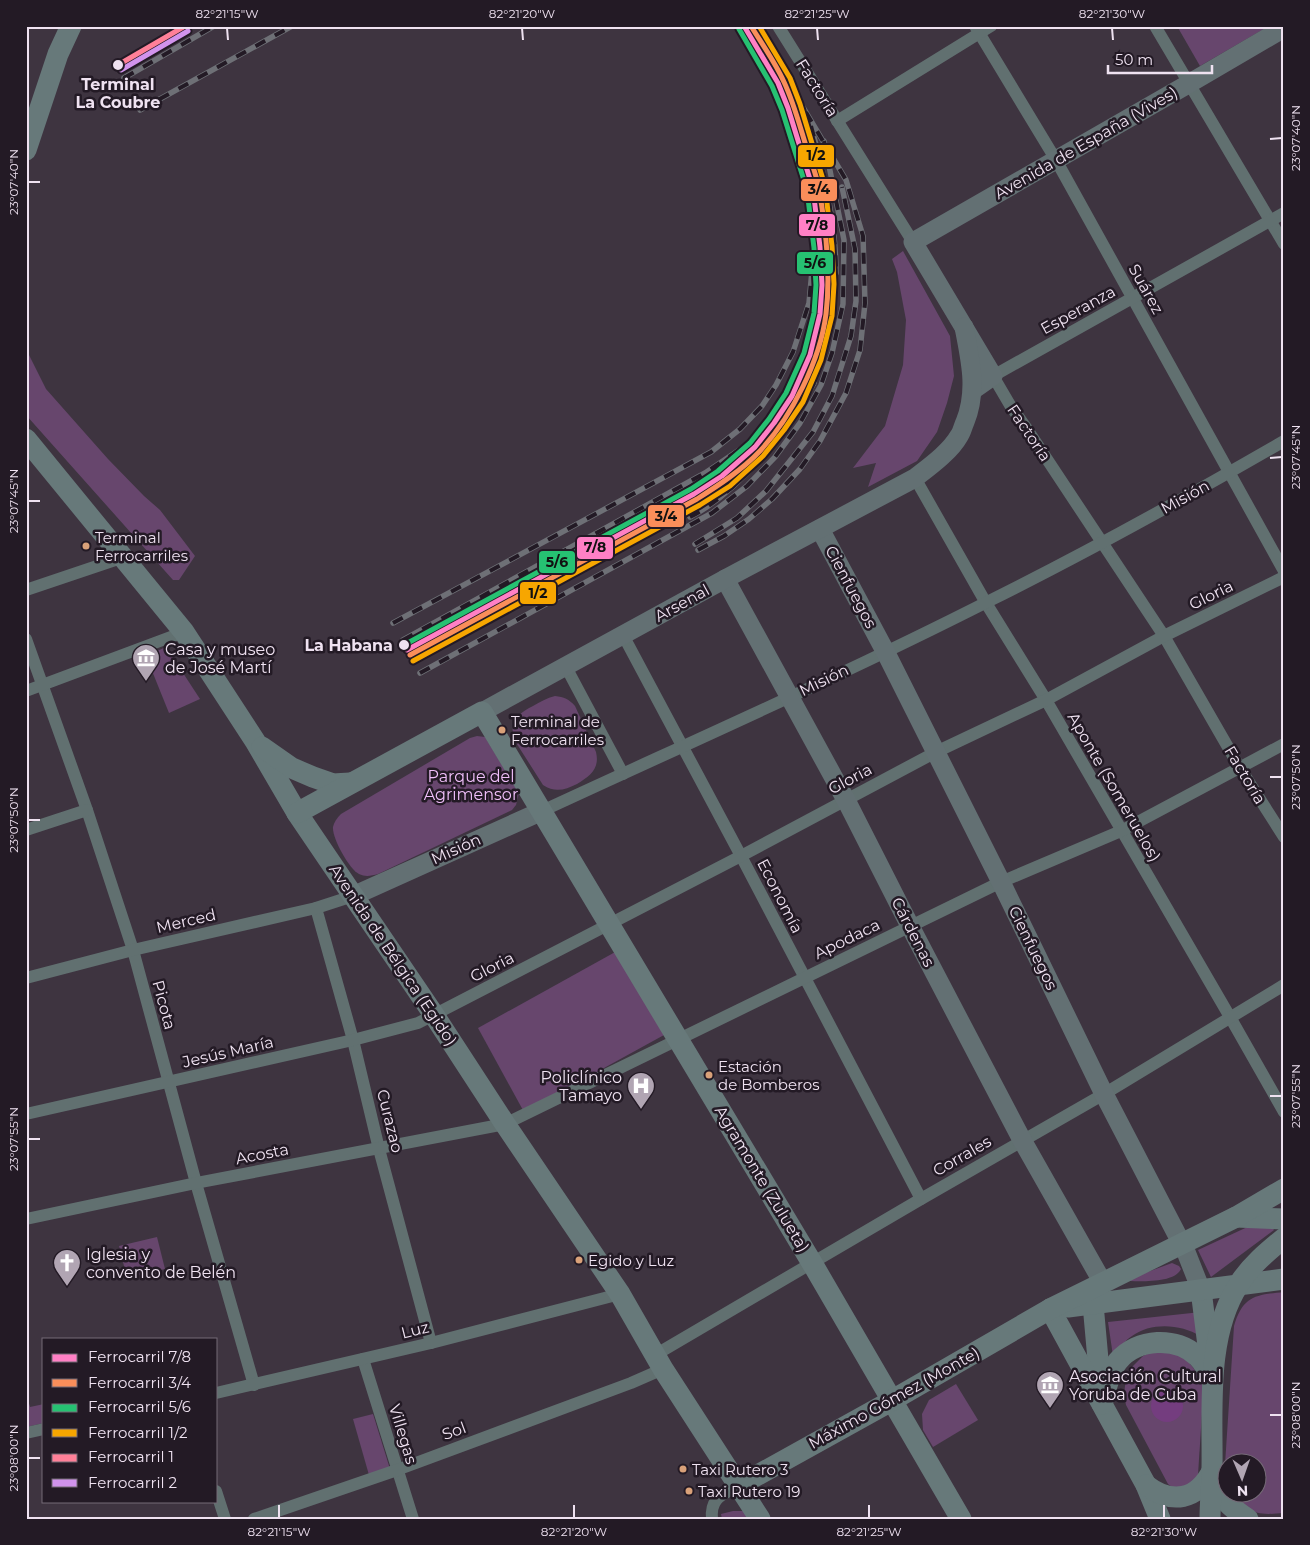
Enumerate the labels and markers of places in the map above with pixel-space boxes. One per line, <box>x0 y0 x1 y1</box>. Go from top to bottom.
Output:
marker: Terminal La Coubre <box>111 58 125 72</box>
place label: Terminal La Coubre <box>76 75 160 112</box>
place label: Terminal Ferrocarriles <box>95 528 188 565</box>
marker: Terminal Ferrocarriles <box>81 541 91 551</box>
place label: La Habana <box>304 636 393 655</box>
marker: La Habana <box>397 638 411 652</box>
place label: Casa y museo de José Martí <box>165 640 275 677</box>
museum icon: Casa y museo de José Martí <box>131 643 161 682</box>
place label: Terminal de Ferrocarriles <box>511 712 604 749</box>
marker: Terminal de Ferrocarriles <box>497 725 507 735</box>
place label: Estación de Bomberos <box>718 1057 820 1094</box>
place label: Policlínico Tamayo <box>541 1068 622 1105</box>
marker: Estación de Bomberos <box>704 1070 714 1080</box>
hospital icon: Policlínico Tamayo <box>626 1071 656 1110</box>
place label: Iglesia y convento de Belén <box>86 1245 236 1282</box>
church icon: Iglesia y convento de Belén <box>52 1248 82 1287</box>
place label: Egido y Luz <box>588 1251 675 1270</box>
marker: Egido y Luz <box>574 1255 584 1265</box>
place label: Asociación Cultural Yoruba de Cuba <box>1069 1367 1222 1404</box>
museum icon: Asociación Cultural Yoruba de Cuba <box>1035 1370 1065 1409</box>
place label: Taxi Rutero 3 <box>692 1460 788 1479</box>
marker: Taxi Rutero 3 <box>678 1464 688 1474</box>
place label: Taxi Rutero 19 <box>698 1482 801 1501</box>
marker: Taxi Rutero 19 <box>684 1486 694 1496</box>

